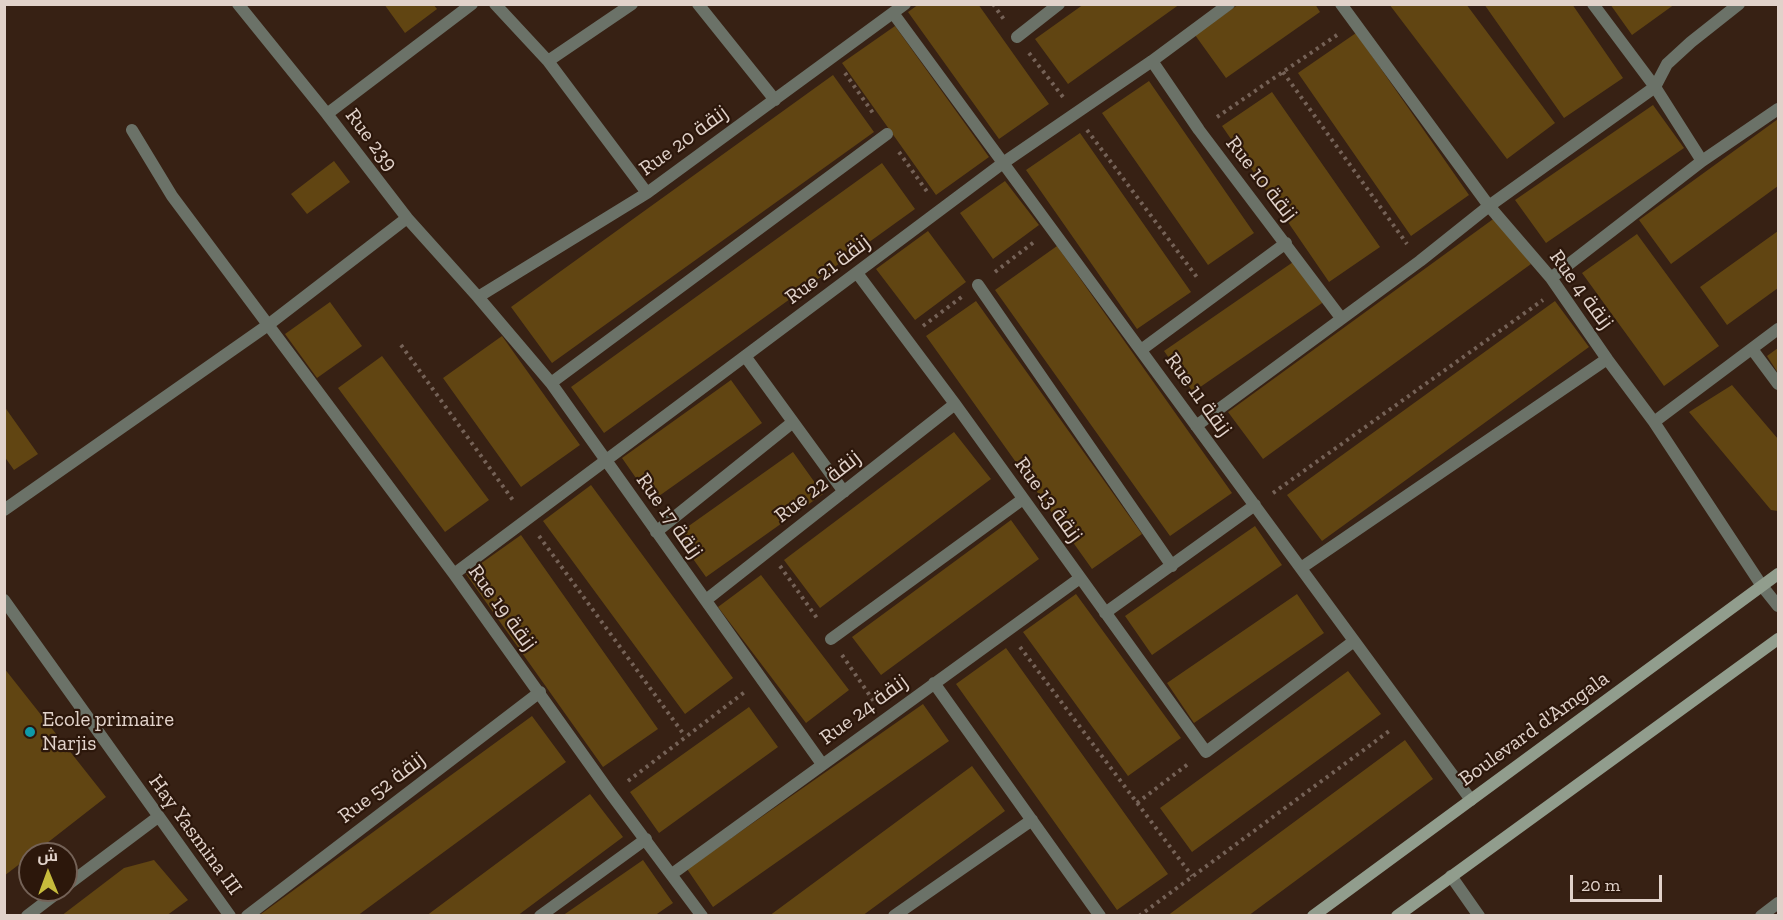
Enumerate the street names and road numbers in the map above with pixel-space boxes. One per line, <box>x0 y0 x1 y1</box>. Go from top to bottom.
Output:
street label: Rue 20 زنقة <box>635 100 733 182</box>
street label: Rue 239 <box>339 104 403 176</box>
street label: Rue 10 زنقة <box>1220 131 1302 227</box>
street label: Rue 21 زنقة <box>781 230 875 310</box>
street label: Rue 4 زنقة <box>1544 245 1618 335</box>
street label: Rue 11 زنقة <box>1159 348 1237 442</box>
street label: Rue 22 زنقة <box>770 446 866 528</box>
street label: Rue 13 زنقة <box>1009 452 1087 548</box>
street label: Rue 17 زنقة <box>630 468 708 564</box>
street label: Rue 19 زنقة <box>462 560 542 656</box>
street label: Boulevard d'Amgala <box>1454 666 1614 792</box>
street label: Rue 24 زنقة <box>815 670 913 750</box>
street label: Rue 52 زنقة <box>334 747 430 829</box>
street label: Hay Yasmina III <box>143 770 247 900</box>

